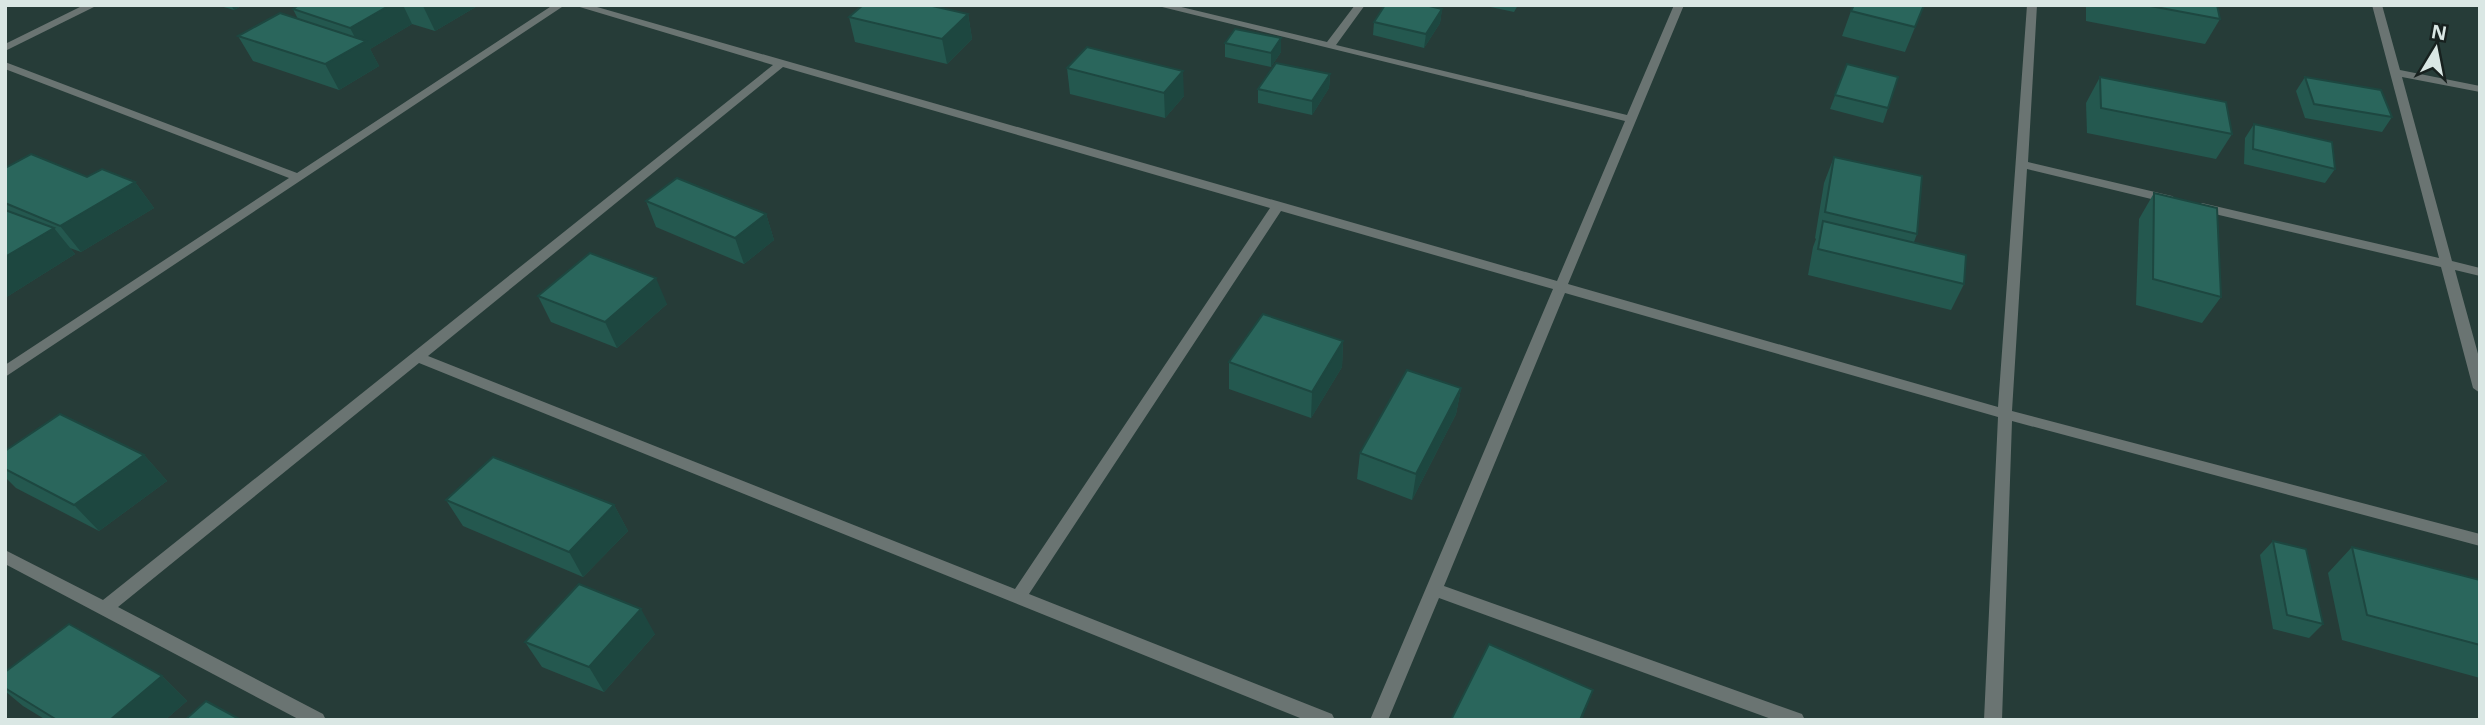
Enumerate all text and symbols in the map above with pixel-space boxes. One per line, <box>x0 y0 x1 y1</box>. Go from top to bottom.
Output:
north arrow <box>2401 14 2471 84</box>
text: N <box>2429 18 2449 46</box>

